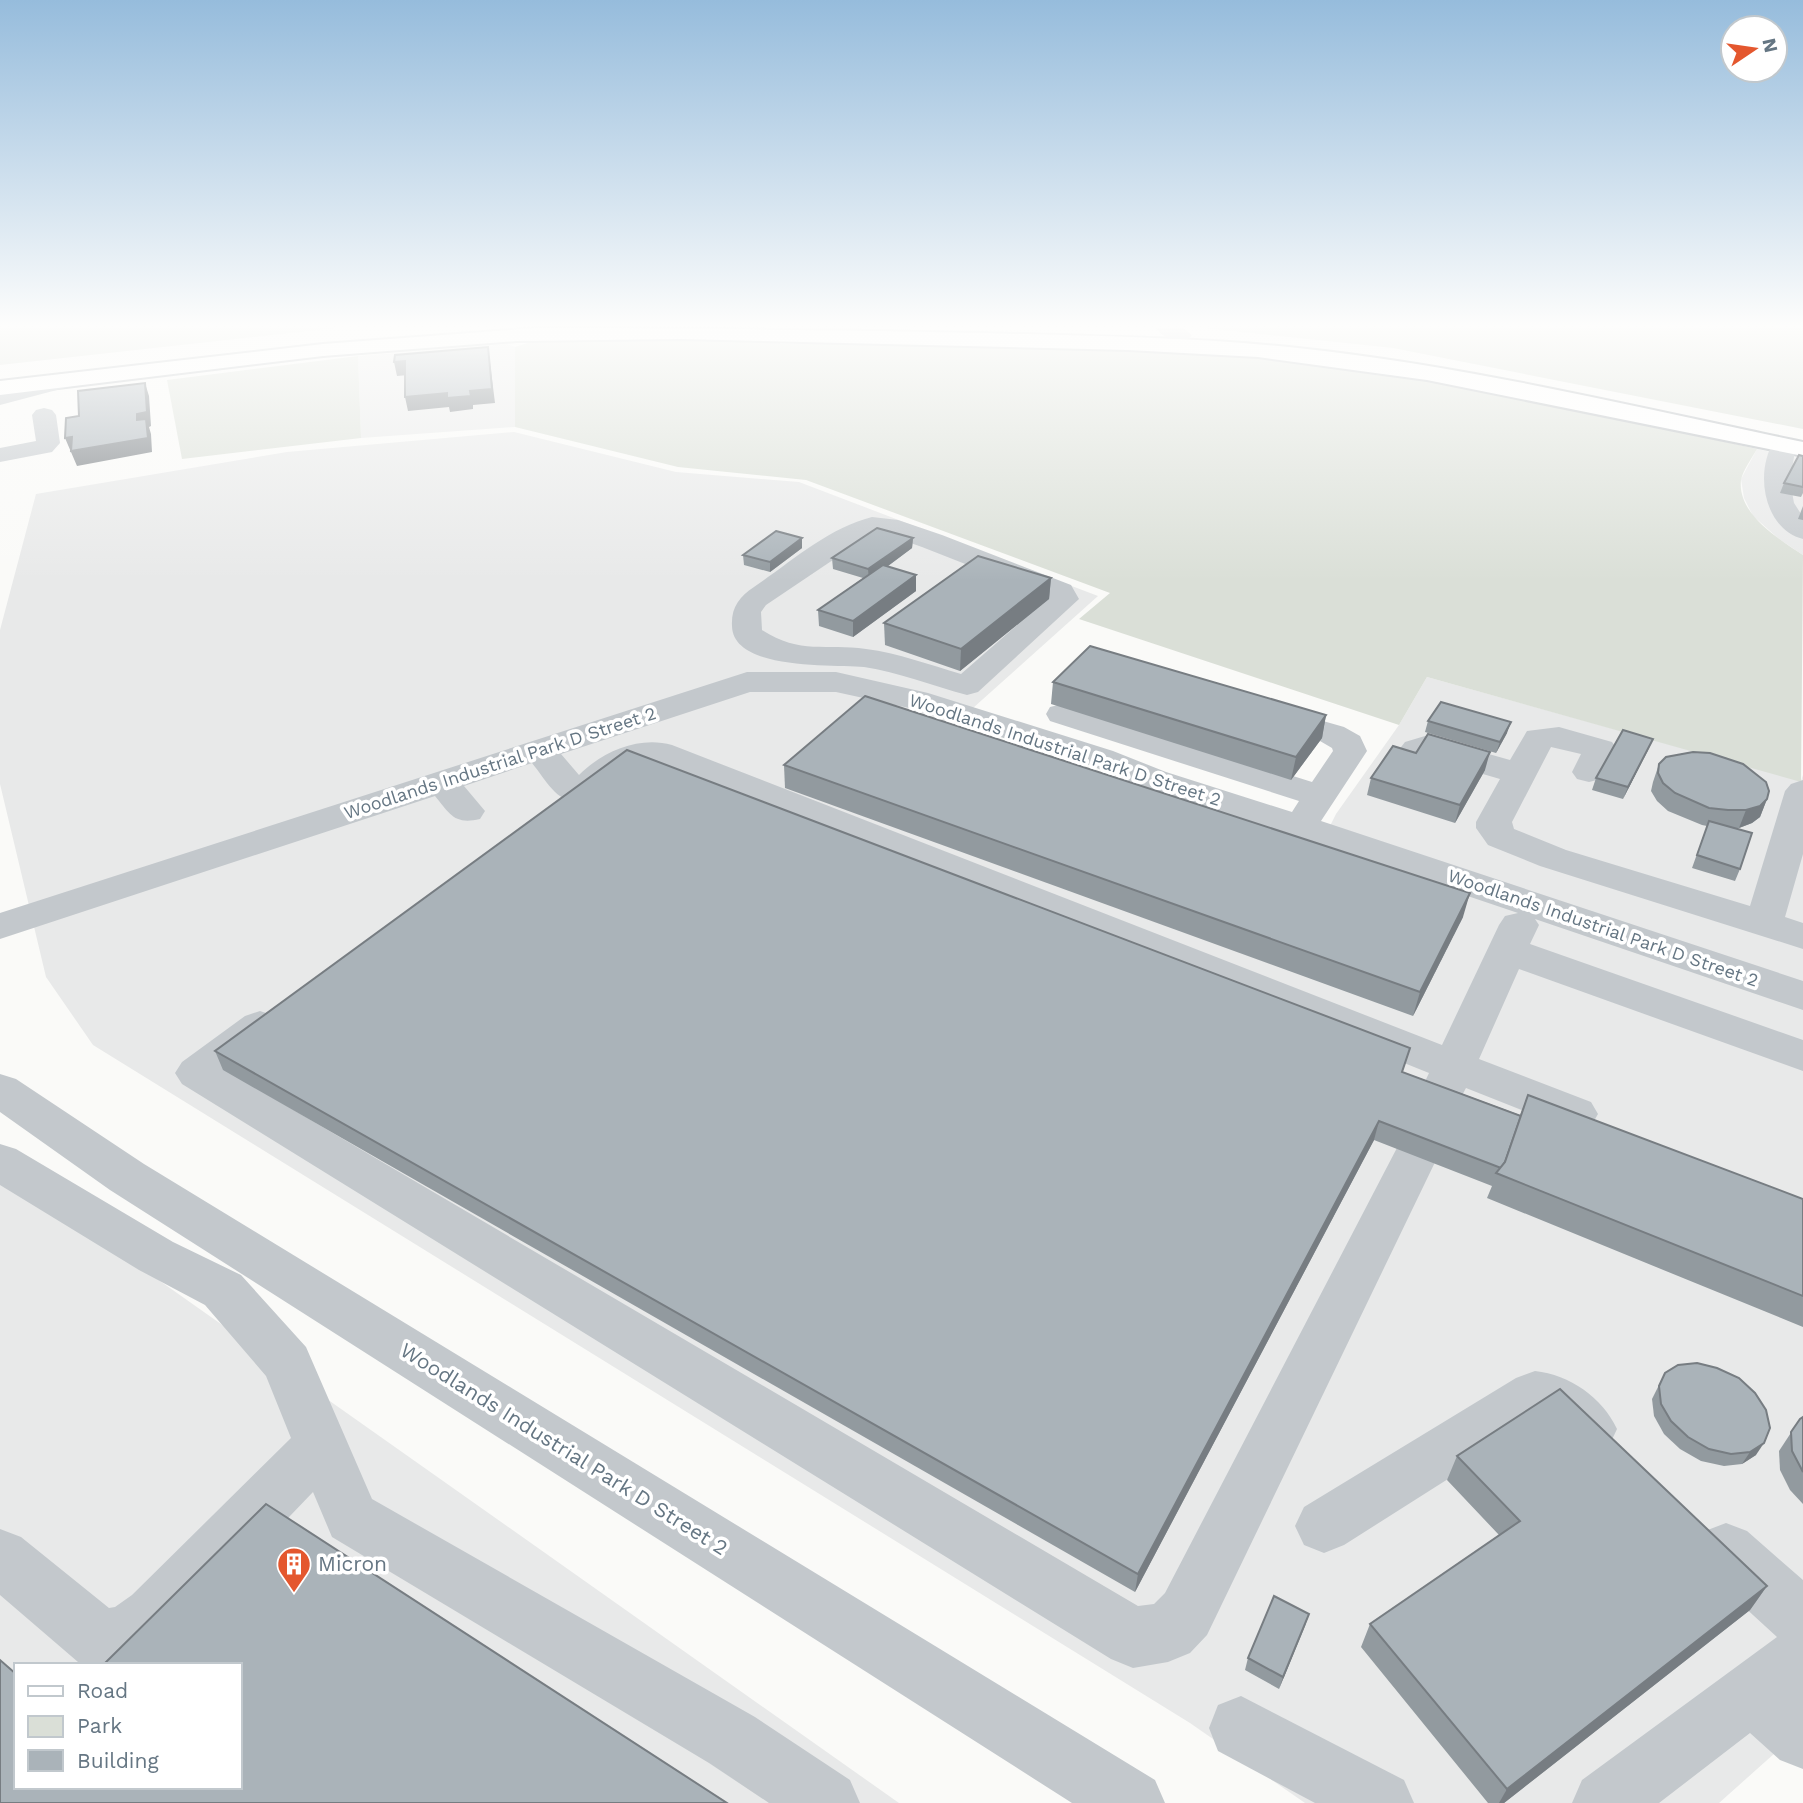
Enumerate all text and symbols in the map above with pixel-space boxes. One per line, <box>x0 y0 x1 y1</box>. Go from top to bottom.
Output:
north arrow <box>1719 14 1789 84</box>
text: N <box>1757 36 1783 55</box>
street label: Woodlands Industrial Park D Street 2 <box>906 689 1224 810</box>
street label: Woodlands Industrial Park D Street 2 <box>341 702 659 823</box>
street label: Woodlands Industrial Park D Street 2 <box>1445 864 1761 991</box>
street label: Woodlands Industrial Park D Street 2 <box>396 1337 733 1560</box>
building icon: Micron <box>275 1545 313 1594</box>
place label: Micron <box>318 1551 387 1576</box>
legend <box>14 1663 242 1789</box>
text: Road <box>77 1678 128 1703</box>
text: Park <box>77 1713 122 1738</box>
text: Building <box>77 1748 159 1773</box>

